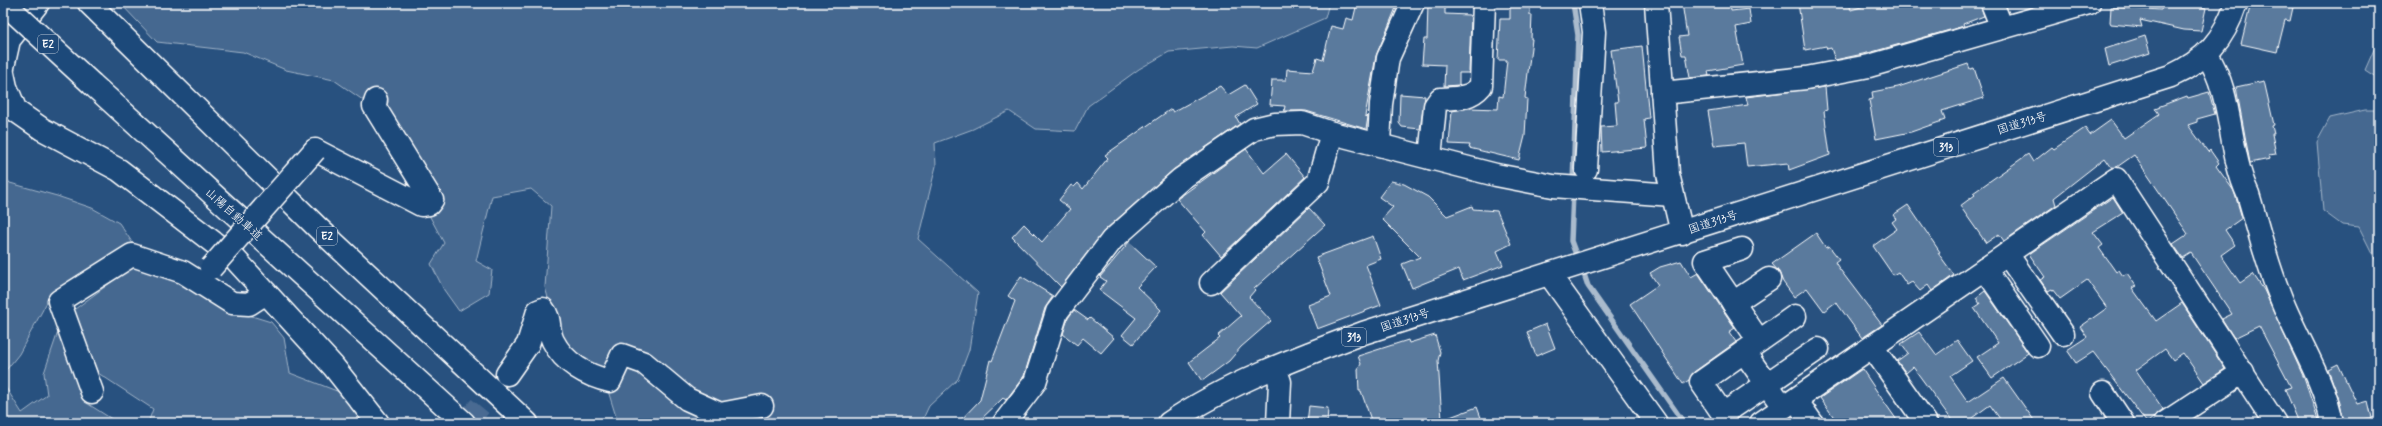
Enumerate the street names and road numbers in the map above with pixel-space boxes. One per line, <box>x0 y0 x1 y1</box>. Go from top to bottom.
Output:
road number: E2 <box>38 35 58 53</box>
street label: 国道313号 <box>1995 109 2049 139</box>
road number: 313 <box>1934 138 1958 156</box>
street label: 山陽自動車道 <box>201 185 265 245</box>
street label: 国道313号 <box>1686 207 1740 239</box>
road number: E2 <box>317 227 337 245</box>
street label: 国道313号 <box>1378 305 1432 337</box>
road number: 313 <box>1342 328 1366 346</box>

